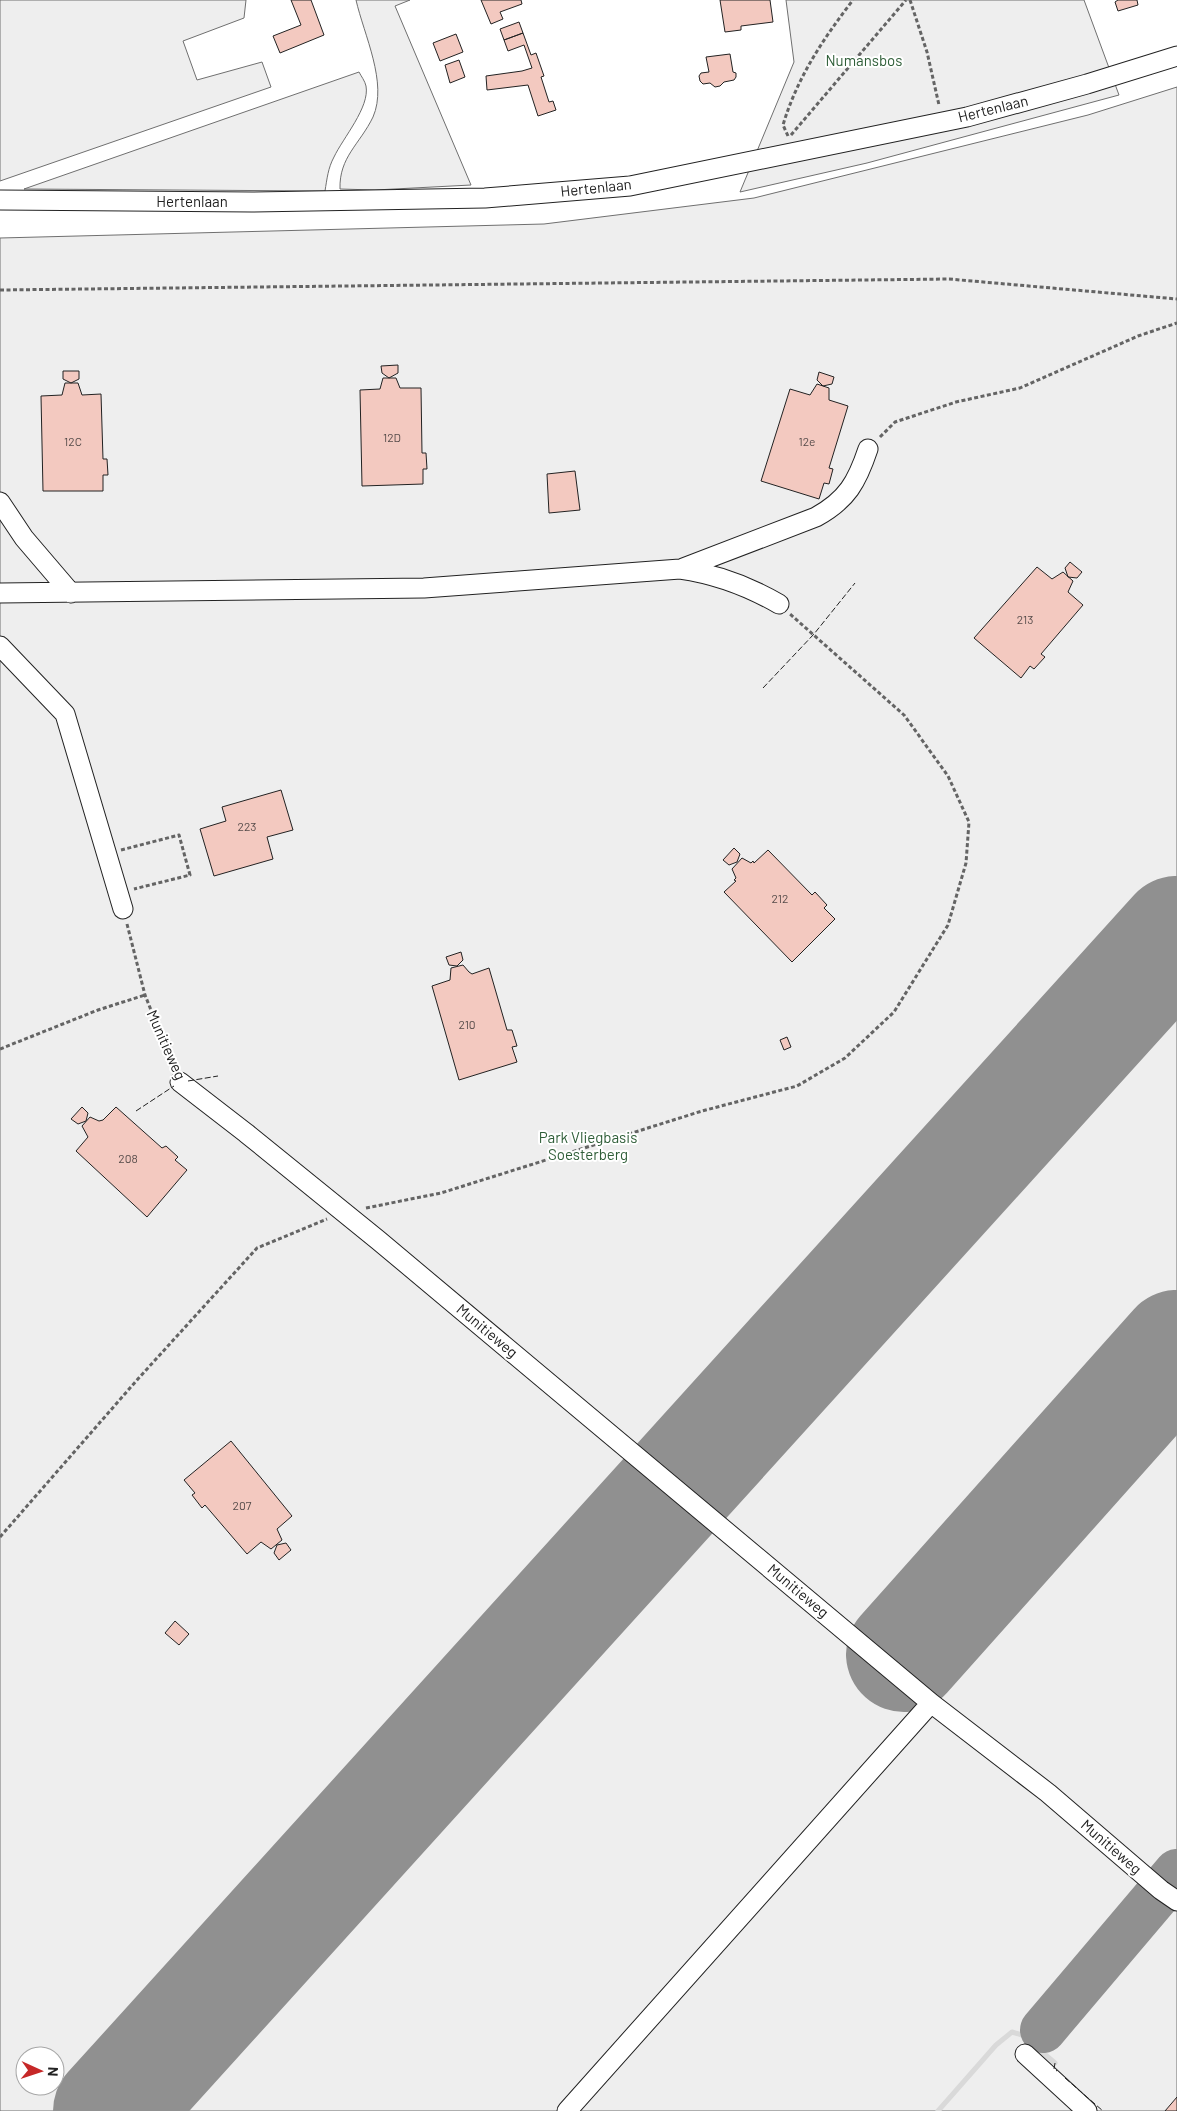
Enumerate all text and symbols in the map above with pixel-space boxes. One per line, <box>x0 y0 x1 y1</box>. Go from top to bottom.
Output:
park label: Numansbos <box>825 51 903 69</box>
street label: Hertenlaan <box>956 91 1030 125</box>
street label: Hertenlaan <box>559 174 632 200</box>
street label: Hertenlaan <box>156 192 228 210</box>
house number: 12D <box>383 430 401 444</box>
house number: 12C <box>64 434 82 448</box>
house number: 12e <box>798 434 816 448</box>
house number: 213 <box>1017 612 1033 626</box>
house number: 223 <box>238 819 256 833</box>
house number: 212 <box>772 891 788 905</box>
street label: Munitieweg <box>144 1007 190 1082</box>
house number: 210 <box>458 1017 476 1031</box>
park label: Park Vliegbasis Soesterberg <box>539 1128 637 1163</box>
house number: 208 <box>118 1151 138 1165</box>
street label: Munitieweg <box>453 1299 522 1361</box>
house number: 207 <box>233 1498 252 1512</box>
street label: Munitieweg <box>764 1559 833 1621</box>
street label: Munitieweg <box>1078 1815 1146 1877</box>
north arrow <box>15 2046 65 2096</box>
text: N <box>45 2067 62 2077</box>

